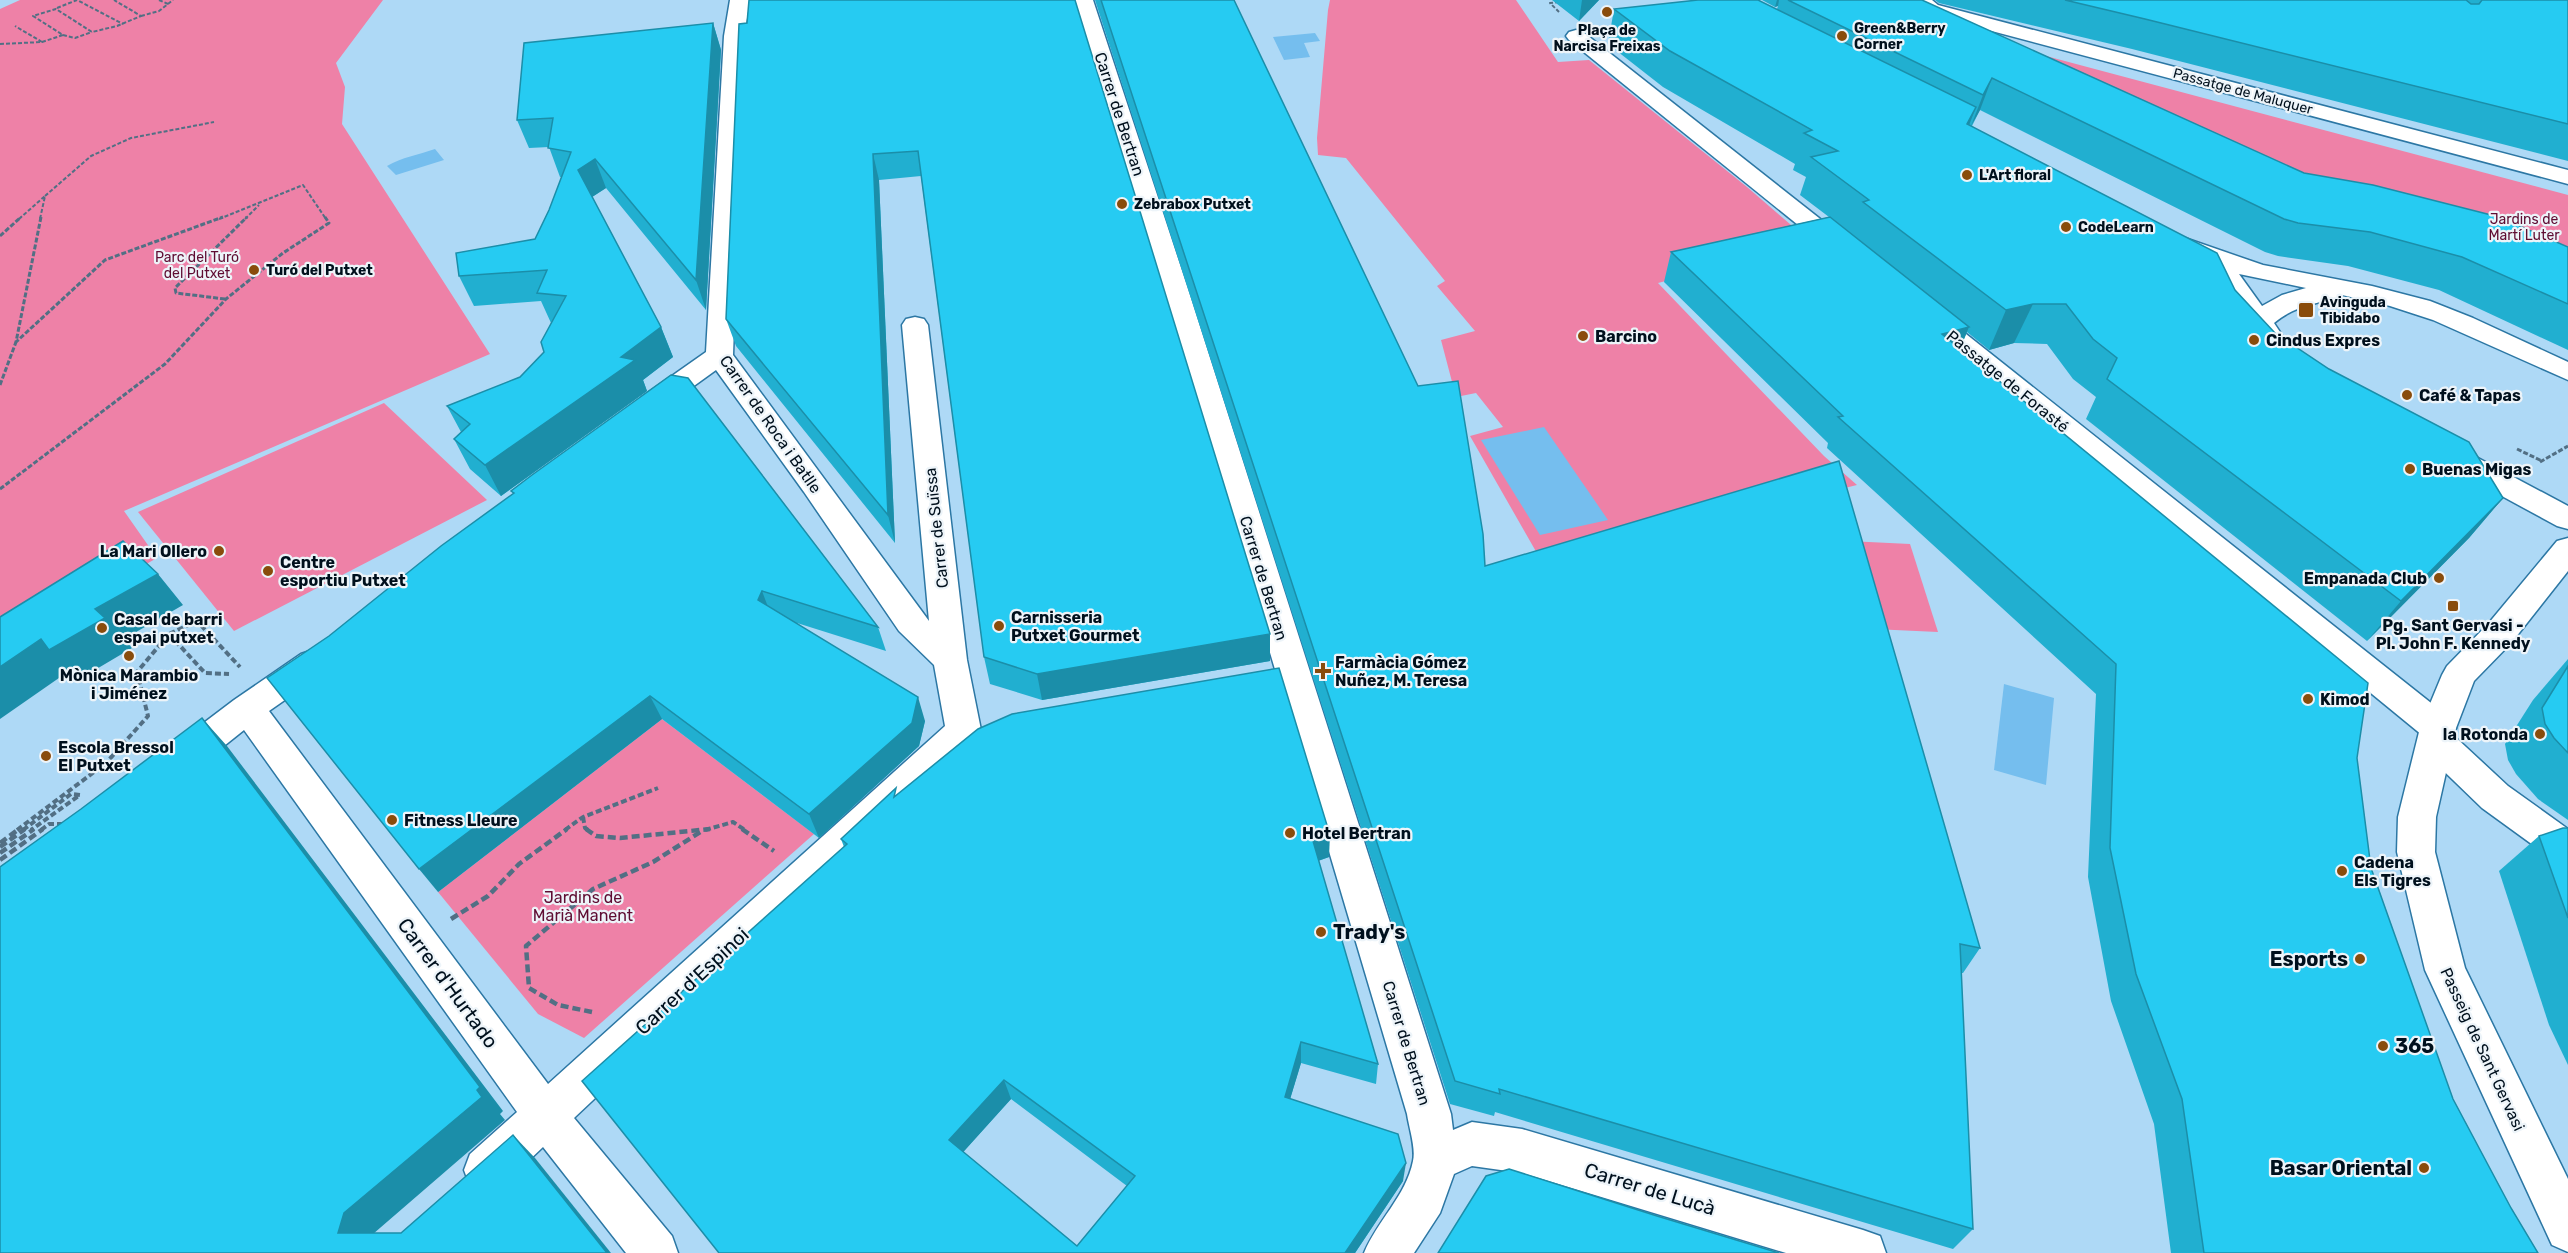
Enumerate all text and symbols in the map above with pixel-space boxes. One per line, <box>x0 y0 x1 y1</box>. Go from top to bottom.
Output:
marker: Plaça de Narcisa Freixas <box>1600 5 1614 19</box>
place label: Green&Berry Corner <box>1854 20 1946 53</box>
place label: Plaça de Narcisa Freixas <box>1553 22 1661 55</box>
marker: Green&Berry Corner <box>1835 29 1849 43</box>
street label: Carrer de Bertran <box>1091 50 1148 178</box>
street label: Passatge de Maluquer <box>2171 65 2315 118</box>
place label: L'Art floral <box>1979 167 2051 184</box>
marker: L'Art floral <box>1960 168 1974 182</box>
place label: Zebrabox Putxet <box>1134 196 1251 213</box>
marker: Zebrabox Putxet <box>1115 197 1129 211</box>
park label: Jardins de Martí Luter <box>2488 211 2560 244</box>
place label: CodeLearn <box>2078 219 2154 236</box>
marker: CodeLearn <box>2059 220 2073 234</box>
park label: Parc del Turó del Putxet <box>155 249 239 282</box>
place label: Turó del Putxet <box>266 262 373 279</box>
marker: Turó del Putxet <box>247 263 261 277</box>
place label: Avinguda Tibidabo <box>2320 294 2386 327</box>
marker: Avinguda Tibidabo <box>2297 301 2315 319</box>
street label: Passatge de Forasté <box>1943 326 2073 436</box>
place label: Barcino <box>1595 327 1657 346</box>
marker: Barcino <box>1576 329 1590 343</box>
place label: Cindus Expres <box>2266 331 2380 350</box>
marker: Cindus Expres <box>2247 333 2261 347</box>
street label: Carrer de Roca i Batlle <box>716 352 825 497</box>
place label: Café & Tapas <box>2419 386 2521 405</box>
marker: Café & Tapas <box>2400 388 2414 402</box>
place label: Buenas Migas <box>2422 460 2531 479</box>
marker: Buenas Migas <box>2403 462 2417 476</box>
street label: Carrer de Suïssa <box>921 467 952 589</box>
street label: Carrer de Bertran <box>1236 514 1291 643</box>
place label: La Mari Ollero <box>100 542 207 561</box>
marker: La Mari Ollero <box>212 544 226 558</box>
place label: Centre esportiu Putxet <box>280 553 406 590</box>
marker: Centre esportiu Putxet <box>261 564 275 578</box>
place label: Empanada Club <box>2304 569 2427 588</box>
marker: Empanada Club <box>2432 571 2446 585</box>
marker: Pg. Sant Gervasi - Pl. John F. Kennedy <box>2446 599 2460 613</box>
place label: Carnisseria Putxet Gourmet <box>1011 608 1140 645</box>
place label: Casal de barri espai putxet <box>114 610 223 647</box>
place label: Pg. Sant Gervasi - Pl. John F. Kennedy <box>2376 616 2531 653</box>
marker: Carnisseria Putxet Gourmet <box>992 619 1006 633</box>
marker: Casal de barri espai putxet <box>95 621 109 635</box>
marker: Mònica Marambio i Jiménez <box>122 649 136 663</box>
place label: Farmàcia Gómez Nuñez, M. Teresa <box>1335 653 1467 690</box>
marker: Farmàcia Gómez Nuñez, M. Teresa <box>1316 664 1330 678</box>
place label: Mònica Marambio i Jiménez <box>60 666 198 703</box>
place label: Kimod <box>2320 690 2370 709</box>
marker: Kimod <box>2301 692 2315 706</box>
place label: la Rotonda <box>2443 725 2528 744</box>
marker: la Rotonda <box>2533 727 2547 741</box>
place label: Escola Bressol El Putxet <box>58 738 174 775</box>
marker: Escola Bressol El Putxet <box>39 749 53 763</box>
place label: Fitness Lleure <box>404 811 517 830</box>
marker: Fitness Lleure <box>385 813 399 827</box>
place label: Hotel Bertran <box>1302 824 1411 843</box>
marker: Hotel Bertran <box>1283 826 1297 840</box>
place label: Cadena Els Tigres <box>2354 853 2431 890</box>
marker: Cadena Els Tigres <box>2335 864 2349 878</box>
park label: Jardins de Marià Manent <box>533 888 633 925</box>
street label: Carrer d'Hurtado <box>393 913 503 1053</box>
place label: Trady's <box>1333 920 1405 944</box>
street label: Carrer d'Espinoi <box>630 922 754 1040</box>
marker: Trady's <box>1314 925 1328 939</box>
place label: Esports <box>2270 947 2348 971</box>
marker: Esports <box>2353 952 2367 966</box>
street label: Passeig de Sant Gervasi <box>2436 965 2529 1134</box>
street label: Carrer de Bertran <box>1379 979 1434 1108</box>
place label: 365 <box>2395 1034 2434 1058</box>
marker: 365 <box>2376 1039 2390 1053</box>
place label: Basar Oriental <box>2270 1156 2412 1180</box>
street label: Carrer de Lucà <box>1582 1158 1718 1220</box>
marker: Basar Oriental <box>2417 1161 2431 1175</box>

